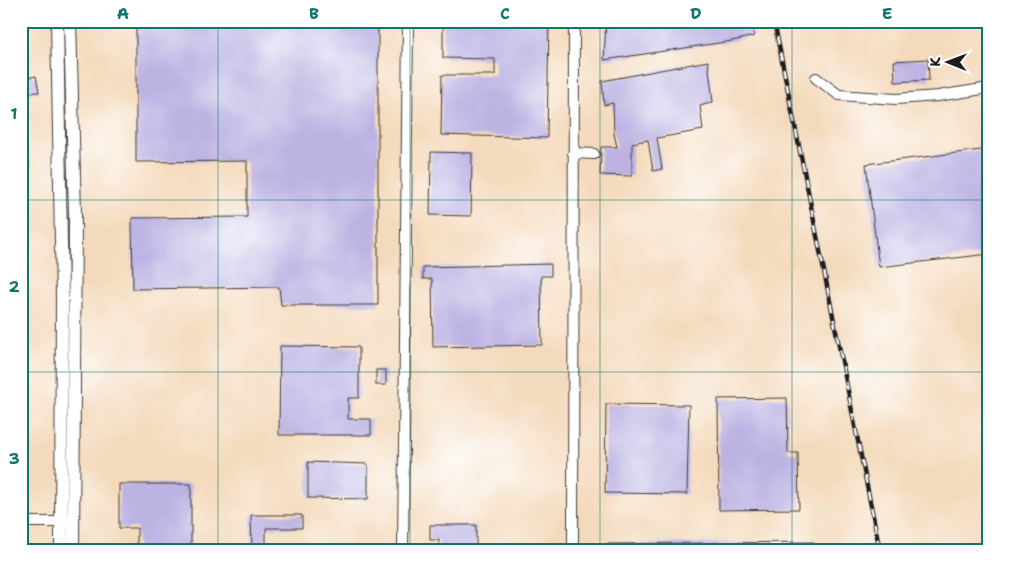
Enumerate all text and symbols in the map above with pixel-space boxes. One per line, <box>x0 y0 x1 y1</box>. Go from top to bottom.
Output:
text: A <box>117 3 129 24</box>
text: B <box>309 3 319 24</box>
text: C <box>500 3 510 24</box>
text: D <box>690 3 702 24</box>
text: E <box>882 3 892 24</box>
north arrow <box>922 38 972 88</box>
text: K <box>926 56 944 67</box>
text: 1 <box>10 103 18 124</box>
text: 2 <box>8 276 20 297</box>
text: 3 <box>8 448 20 469</box>

